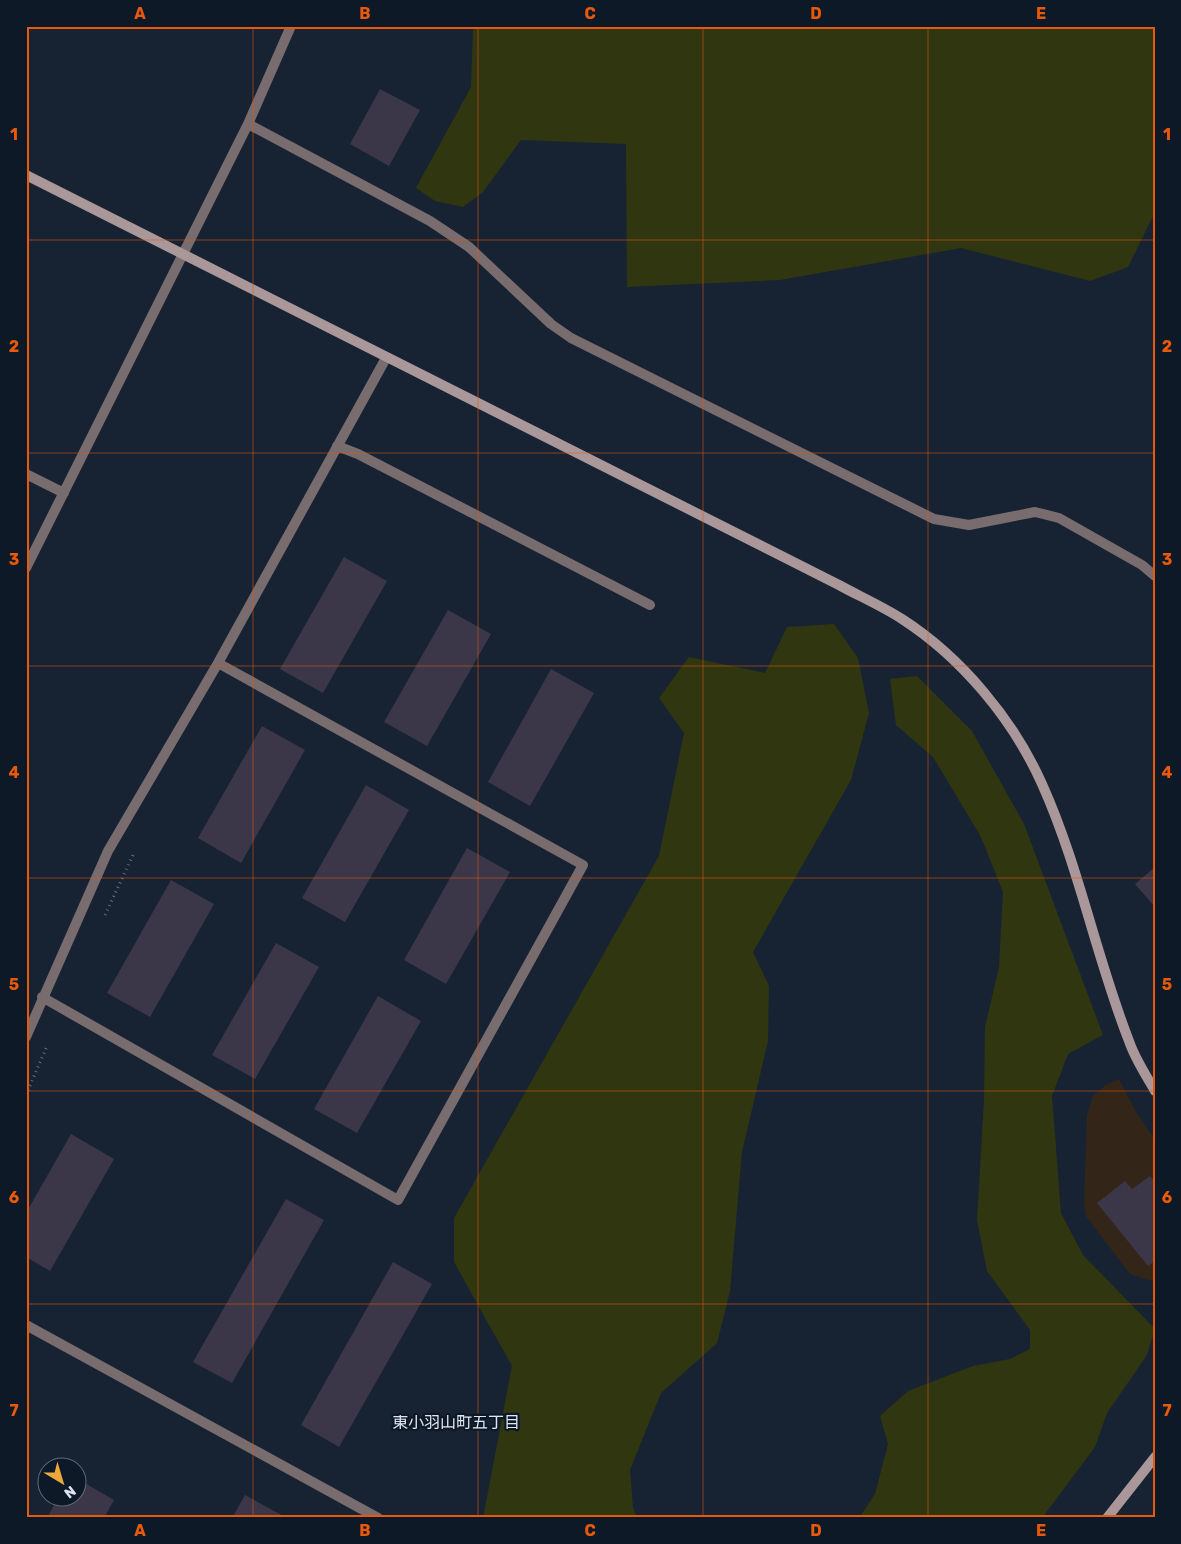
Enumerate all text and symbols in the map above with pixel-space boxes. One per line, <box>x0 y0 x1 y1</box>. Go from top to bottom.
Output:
text: A <box>134 4 146 23</box>
text: B <box>359 4 371 23</box>
text: C <box>584 4 596 23</box>
text: D <box>810 4 822 23</box>
text: E <box>1036 4 1046 23</box>
text: 1 <box>10 125 18 144</box>
text: 1 <box>1163 125 1171 144</box>
text: 2 <box>9 337 19 356</box>
text: 2 <box>1162 337 1172 356</box>
text: 3 <box>9 550 19 569</box>
text: 3 <box>1162 550 1172 569</box>
text: 4 <box>9 763 20 782</box>
text: 4 <box>1162 763 1173 782</box>
text: 5 <box>9 975 19 994</box>
text: 5 <box>1162 975 1172 994</box>
text: 6 <box>9 1188 19 1207</box>
text: 6 <box>1162 1188 1172 1207</box>
text: 7 <box>9 1401 19 1420</box>
text: 7 <box>1162 1401 1172 1420</box>
district label: 東小羽山町五丁目 <box>392 1413 520 1432</box>
north arrow <box>38 1456 88 1506</box>
text: N <box>60 1482 79 1502</box>
text: A <box>134 1521 146 1540</box>
text: B <box>359 1521 371 1540</box>
text: C <box>584 1521 596 1540</box>
text: D <box>810 1521 822 1540</box>
text: E <box>1036 1521 1046 1540</box>

